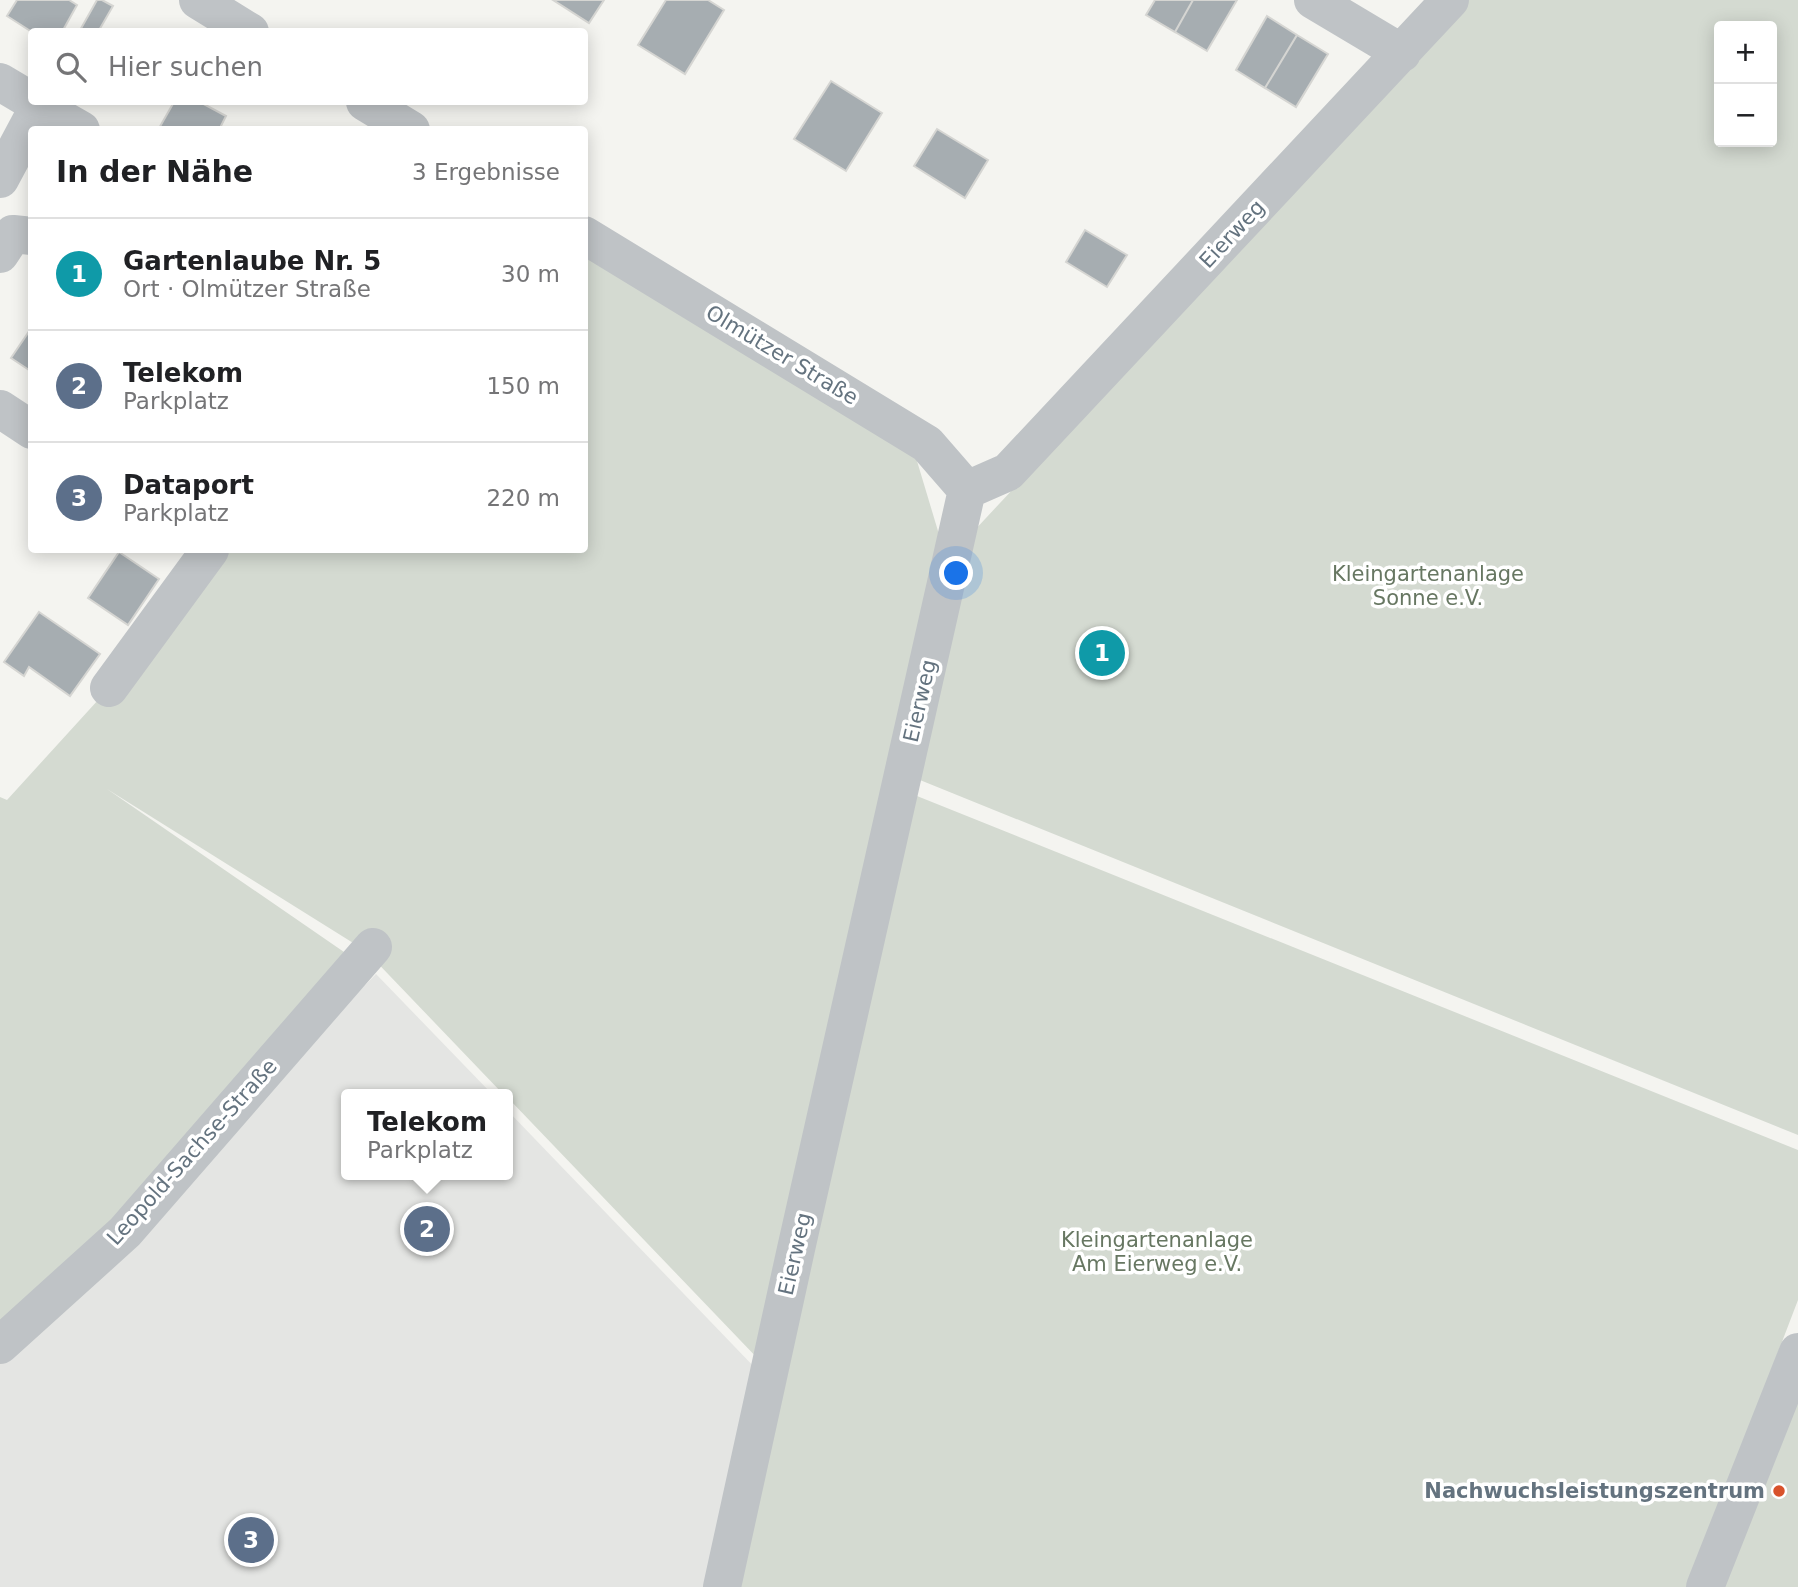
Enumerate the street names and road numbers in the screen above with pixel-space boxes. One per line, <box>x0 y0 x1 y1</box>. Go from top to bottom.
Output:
street label: Eierweg <box>1195 195 1269 273</box>
street label: Olmützer Straße <box>702 300 862 410</box>
street label: Eierweg <box>899 657 941 745</box>
street label: Leopold-Sachse-Straße <box>102 1054 282 1250</box>
street label: Eierweg <box>774 1210 816 1298</box>

